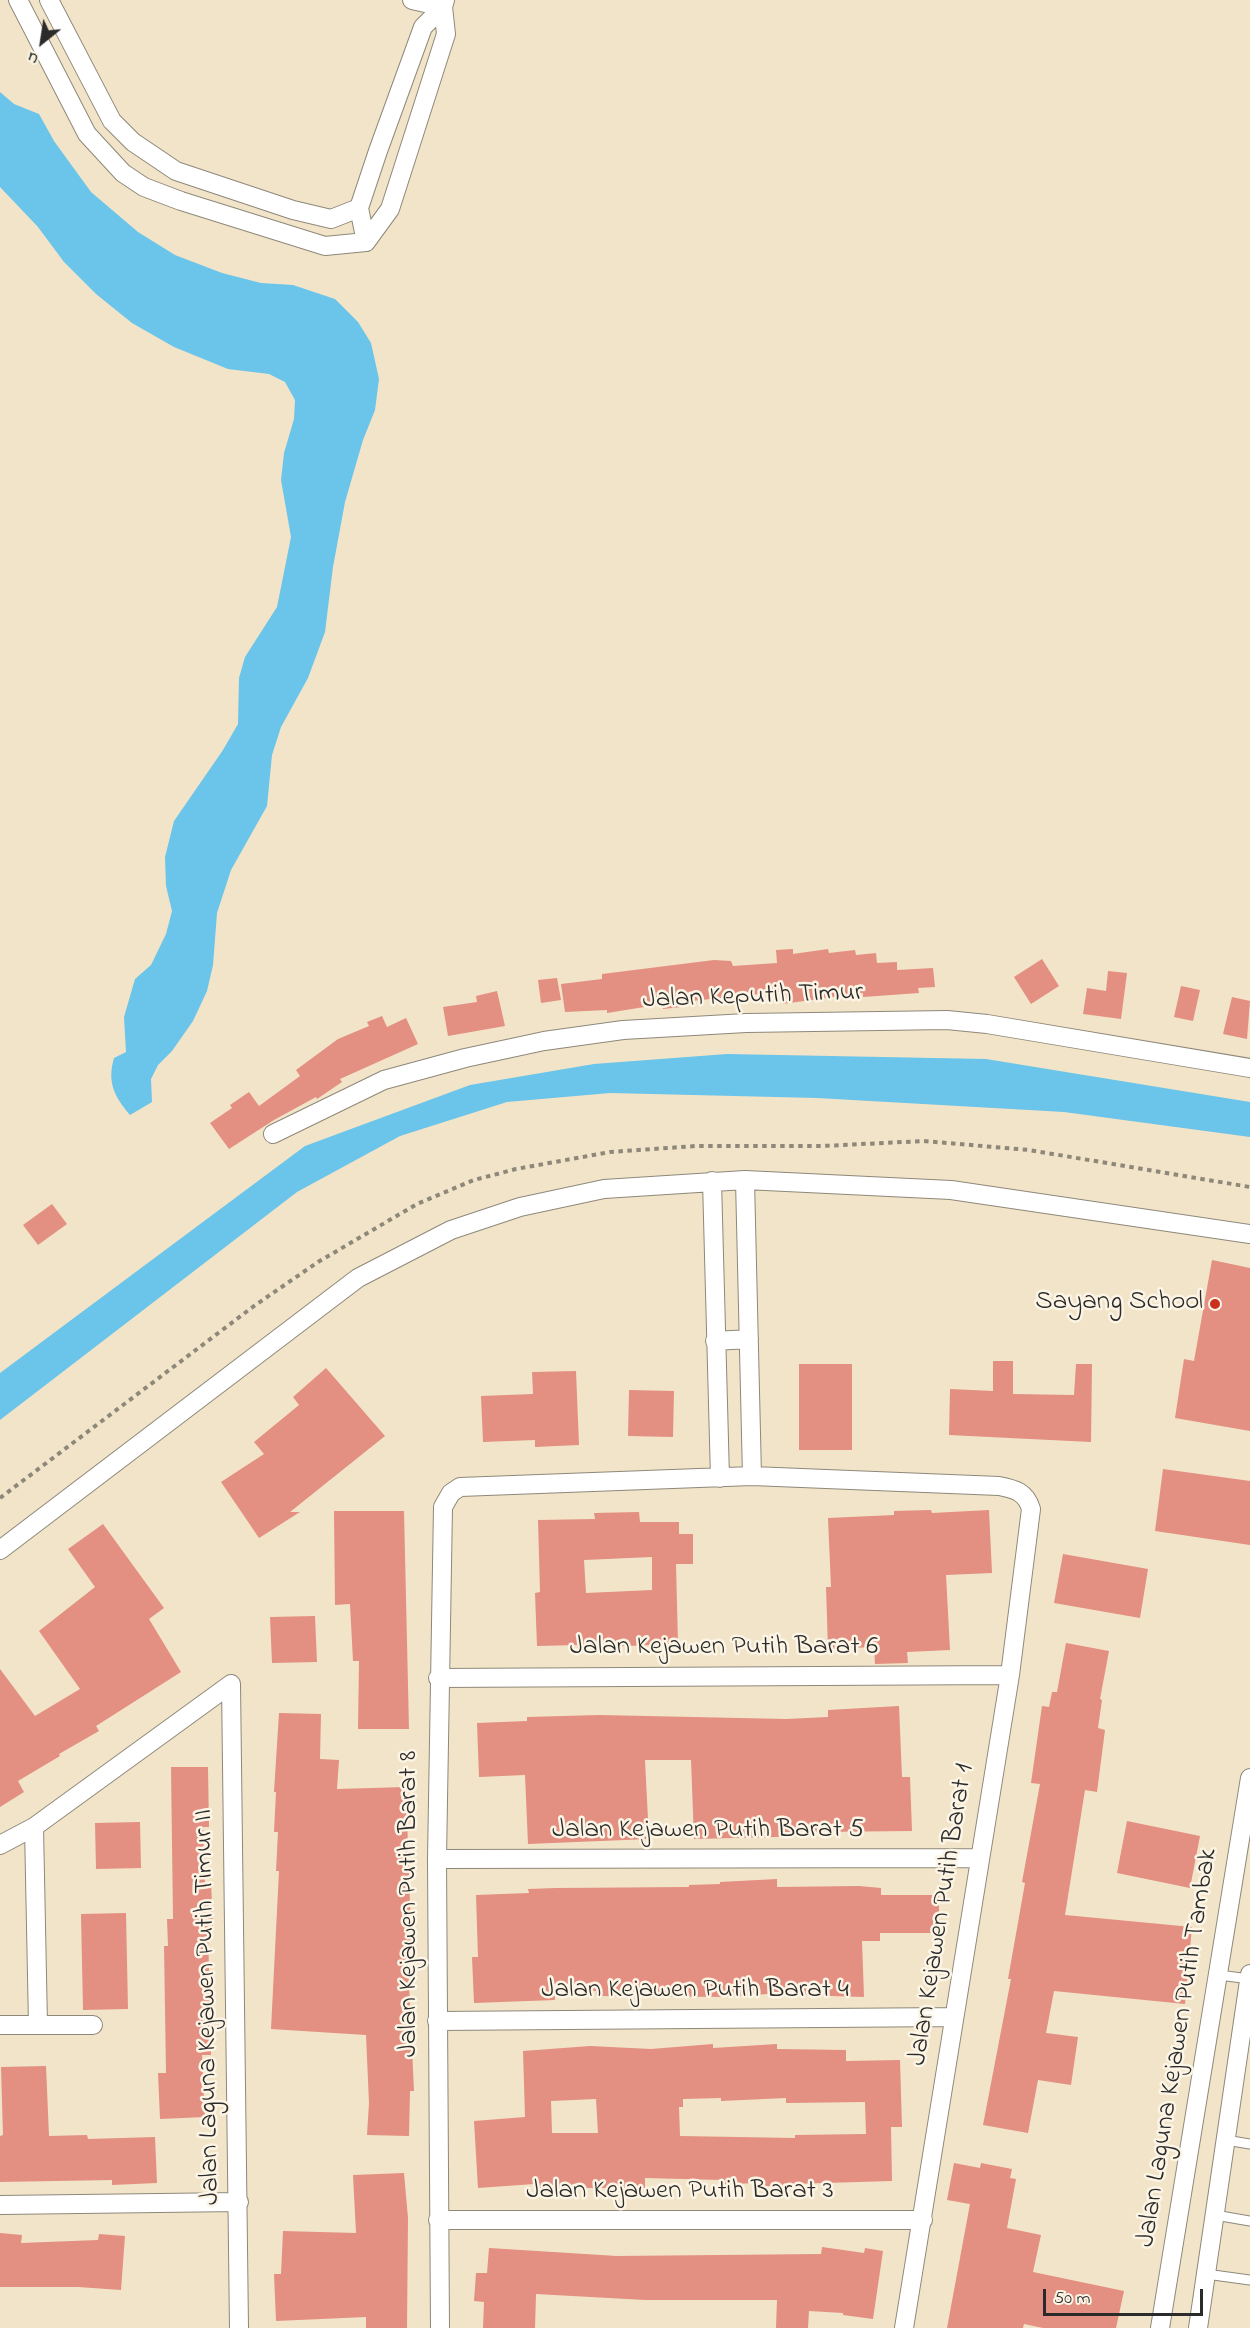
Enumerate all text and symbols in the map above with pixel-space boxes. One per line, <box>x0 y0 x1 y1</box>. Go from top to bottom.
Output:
north arrow <box>12 12 72 72</box>
text: U <box>23 45 43 71</box>
street label: Jalan Keputih Timur <box>642 978 864 1018</box>
place label: Sayang School <box>1035 1288 1203 1320</box>
marker: Sayang School <box>1208 1297 1222 1311</box>
street label: Jalan Kejawen Putih Barat 6 <box>570 1633 878 1665</box>
street label: Jalan Kejawen Putih Barat 8 <box>395 1751 427 2057</box>
street label: Jalan Kejawen Putih Barat 1 <box>903 1762 983 2068</box>
street label: Jalan Laguna Kejawen Putih Timur II <box>189 1809 229 2205</box>
street label: Jalan Kejawen Putih Barat 5 <box>552 1816 864 1848</box>
street label: Jalan Laguna Kejawen Putih Tambak <box>1131 1846 1227 2250</box>
street label: Jalan Kejawen Putih Barat 4 <box>541 1976 849 2008</box>
street label: Jalan Kejawen Putih Barat 3 <box>526 2177 834 2209</box>
scale bar <box>1046 2277 1206 2315</box>
text: 50 m <box>1054 2286 1091 2312</box>

